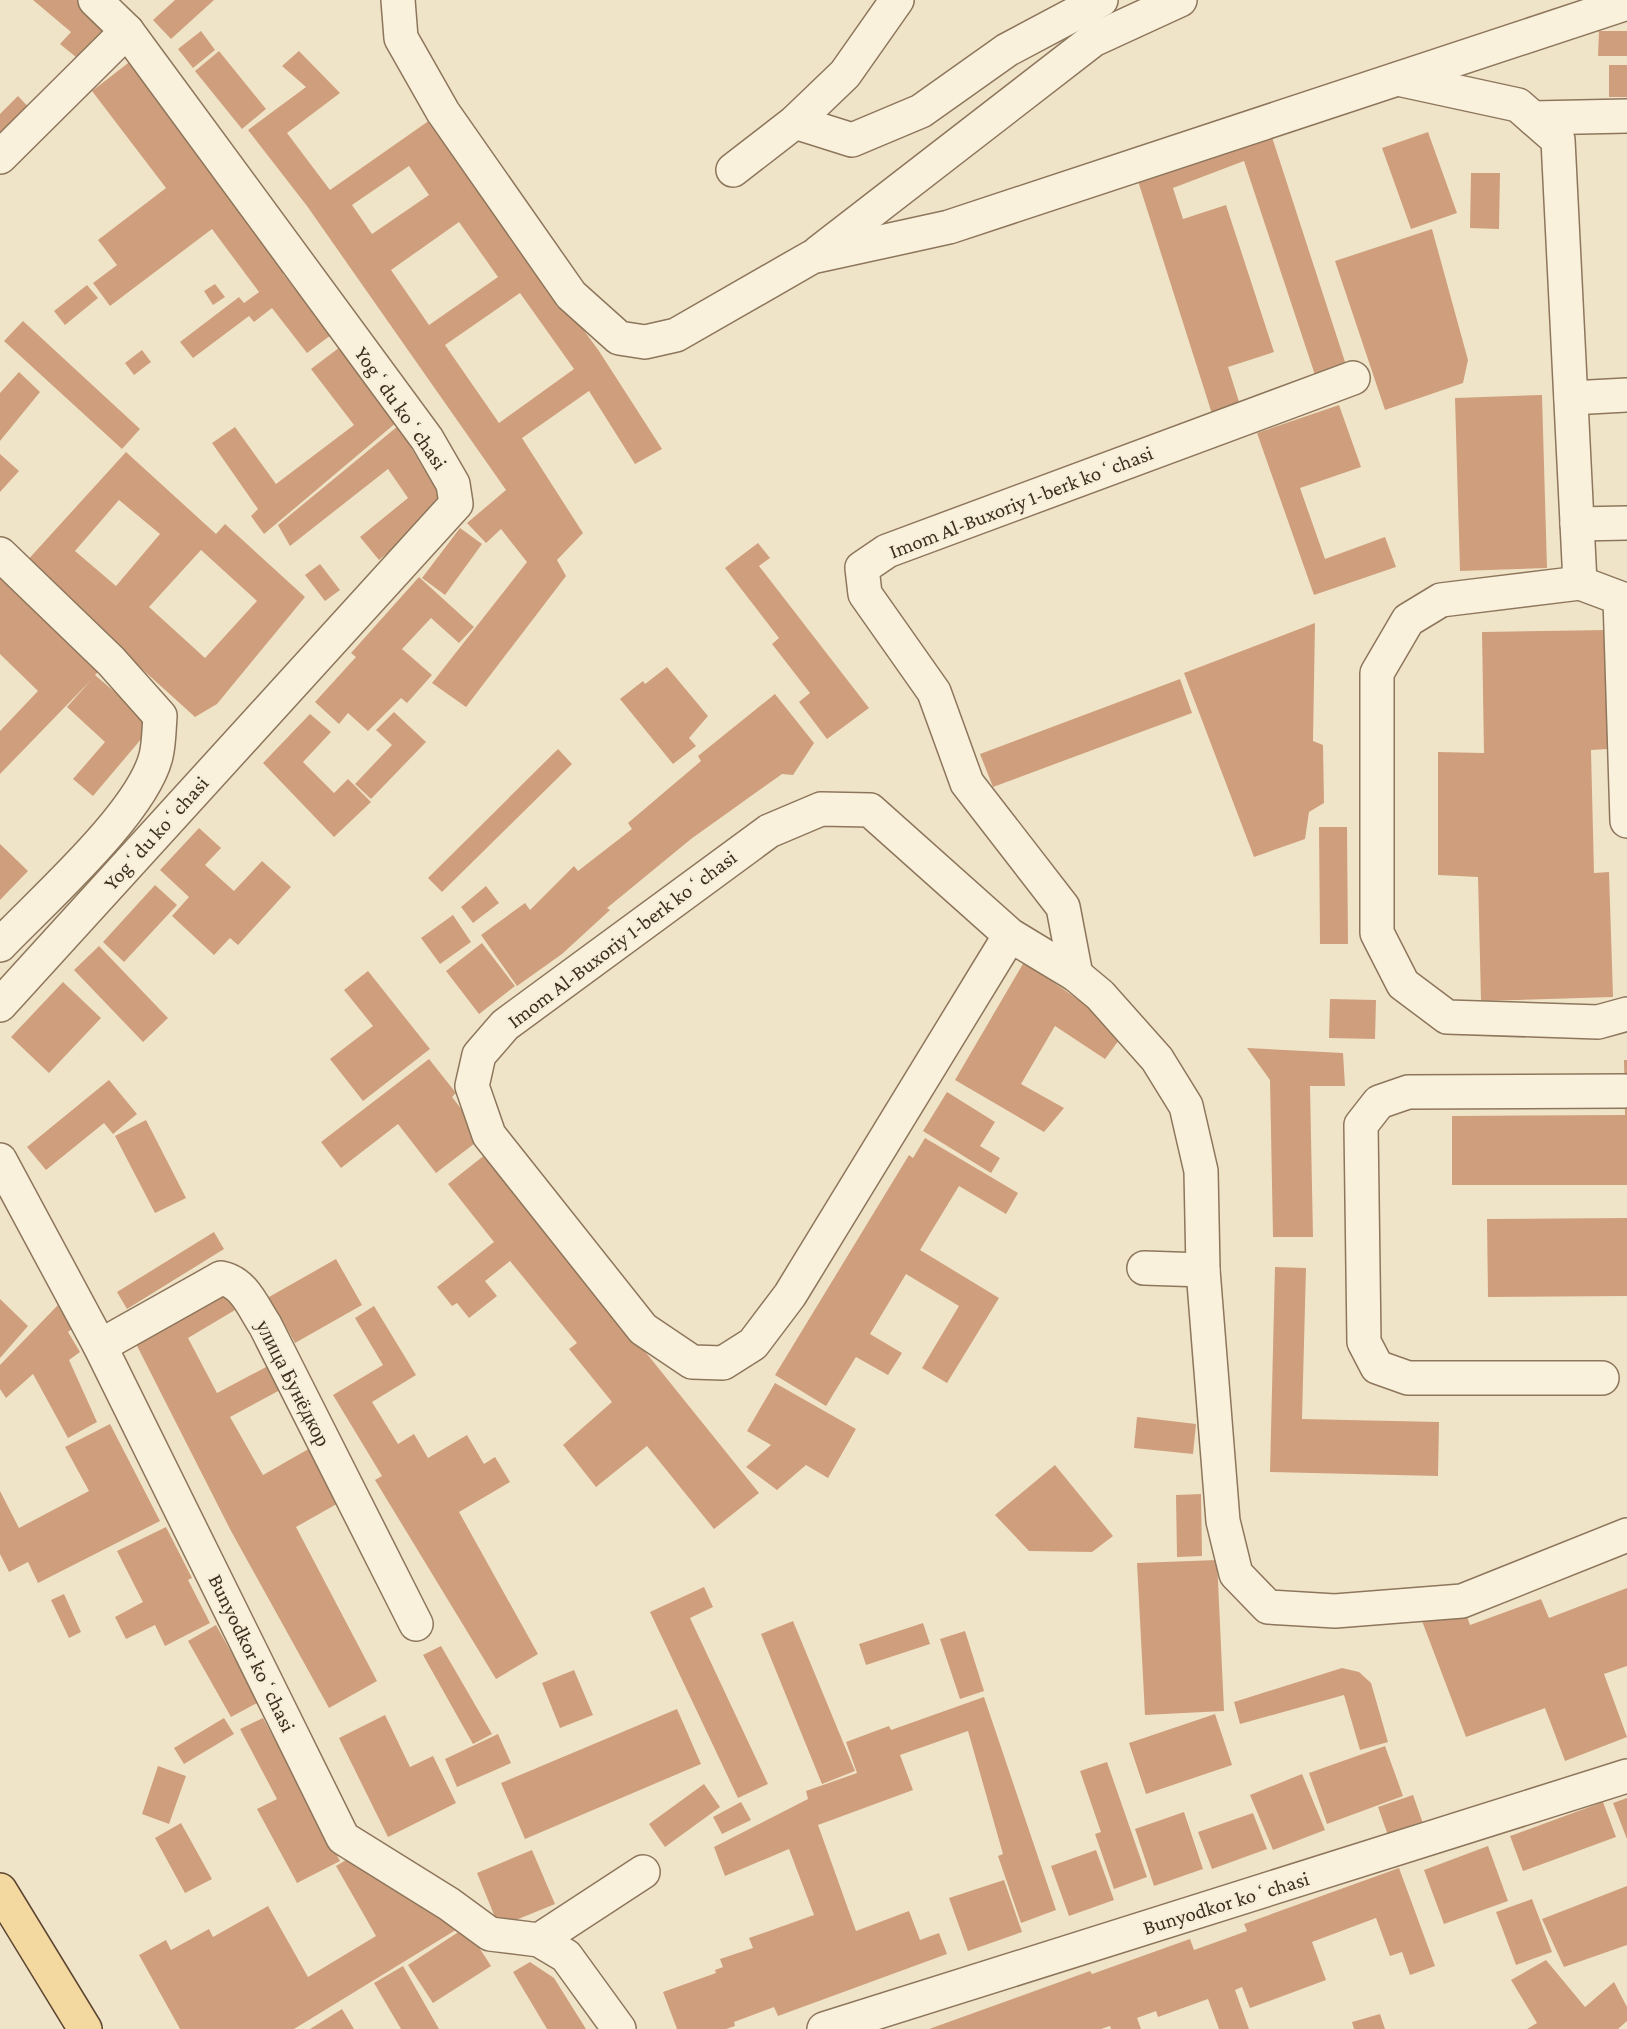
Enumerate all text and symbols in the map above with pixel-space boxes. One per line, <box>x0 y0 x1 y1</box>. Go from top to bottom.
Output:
street label: Yogʻdu koʻchasi <box>350 342 453 475</box>
street label: Imom Al-Buxoriy 1-berk koʻchasi <box>886 440 1157 563</box>
street label: Yogʻdu koʻchasi <box>99 771 214 895</box>
street label: Imom Al-Buxoriy 1-berk koʻchasi <box>503 845 742 1033</box>
street label: улица Бунёдкор <box>251 1316 335 1450</box>
street label: Bunyodkor koʻchasi <box>203 1570 301 1736</box>
street label: Bunyodkor koʻchasi <box>1140 1866 1312 1940</box>

